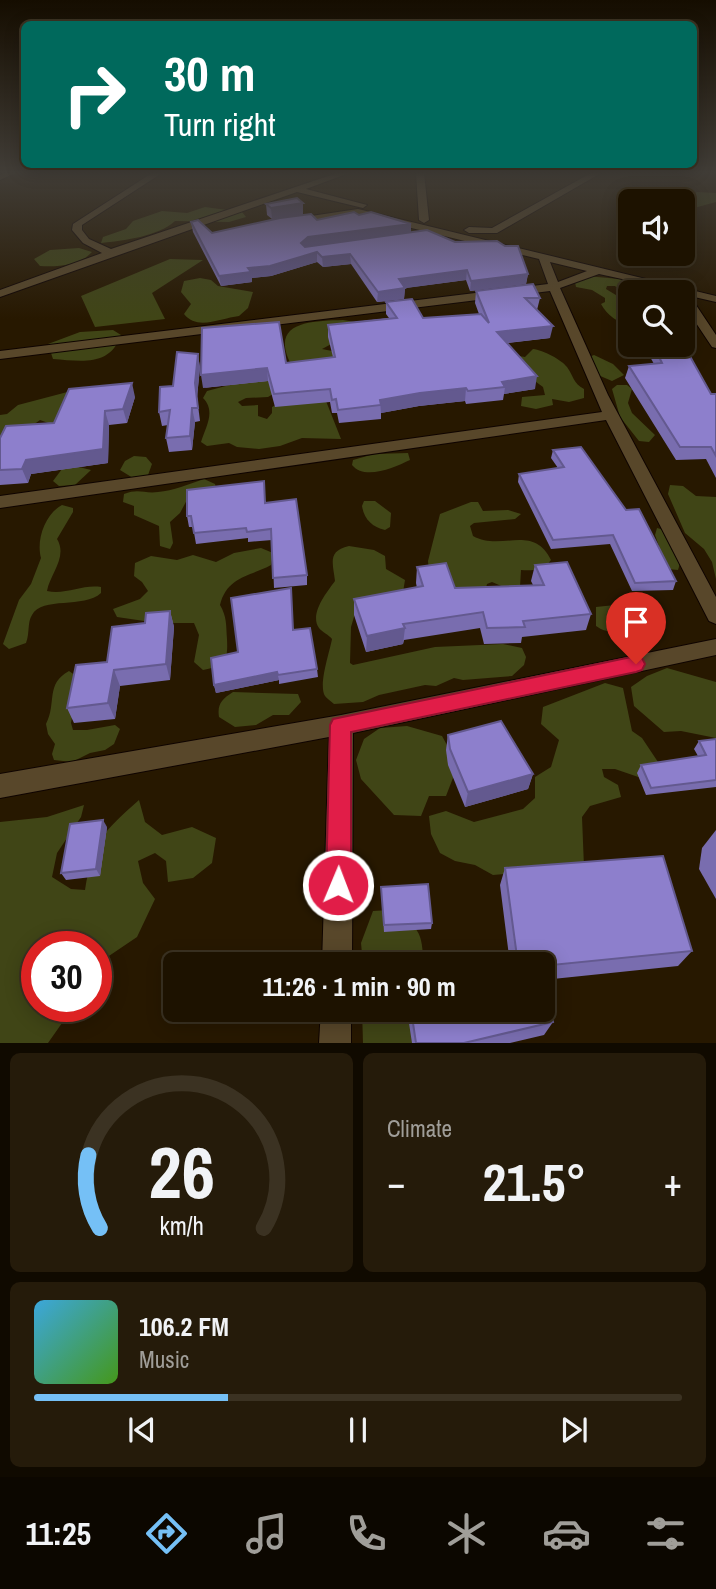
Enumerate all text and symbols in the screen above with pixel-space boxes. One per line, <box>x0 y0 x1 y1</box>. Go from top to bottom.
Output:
text: 30 m <box>164 40 256 106</box>
icon: right <box>49 49 140 140</box>
text: Turn right <box>164 103 276 146</box>
map controls <box>618 189 695 357</box>
button: sound <box>618 189 695 266</box>
button: search <box>618 280 695 357</box>
pin <box>606 592 666 664</box>
icon: arrive <box>617 603 655 641</box>
position arrow <box>301 848 375 922</box>
speed limit sign: 30 <box>21 931 112 1022</box>
text: 11:26 · 1 min · 90 m <box>262 969 456 1004</box>
text: Climate <box>387 1113 452 1144</box>
text: 26 <box>148 1124 215 1222</box>
text: 21.5° <box>483 1147 586 1217</box>
text: − <box>387 1157 405 1208</box>
text: + <box>664 1157 682 1208</box>
text: km/h <box>159 1209 204 1243</box>
text: 106.2 FM <box>139 1309 229 1344</box>
text: Music <box>139 1344 189 1375</box>
icon: previous <box>123 1411 161 1449</box>
icon: pause <box>339 1411 377 1449</box>
icon: next <box>555 1411 593 1449</box>
icon: directions <box>142 1509 191 1558</box>
icon: music <box>242 1509 291 1558</box>
icon: phone <box>342 1509 391 1558</box>
icon: climate <box>442 1509 491 1558</box>
icon: car <box>542 1509 591 1558</box>
icon: filters <box>641 1509 690 1558</box>
text: 11:25 <box>25 1512 91 1555</box>

